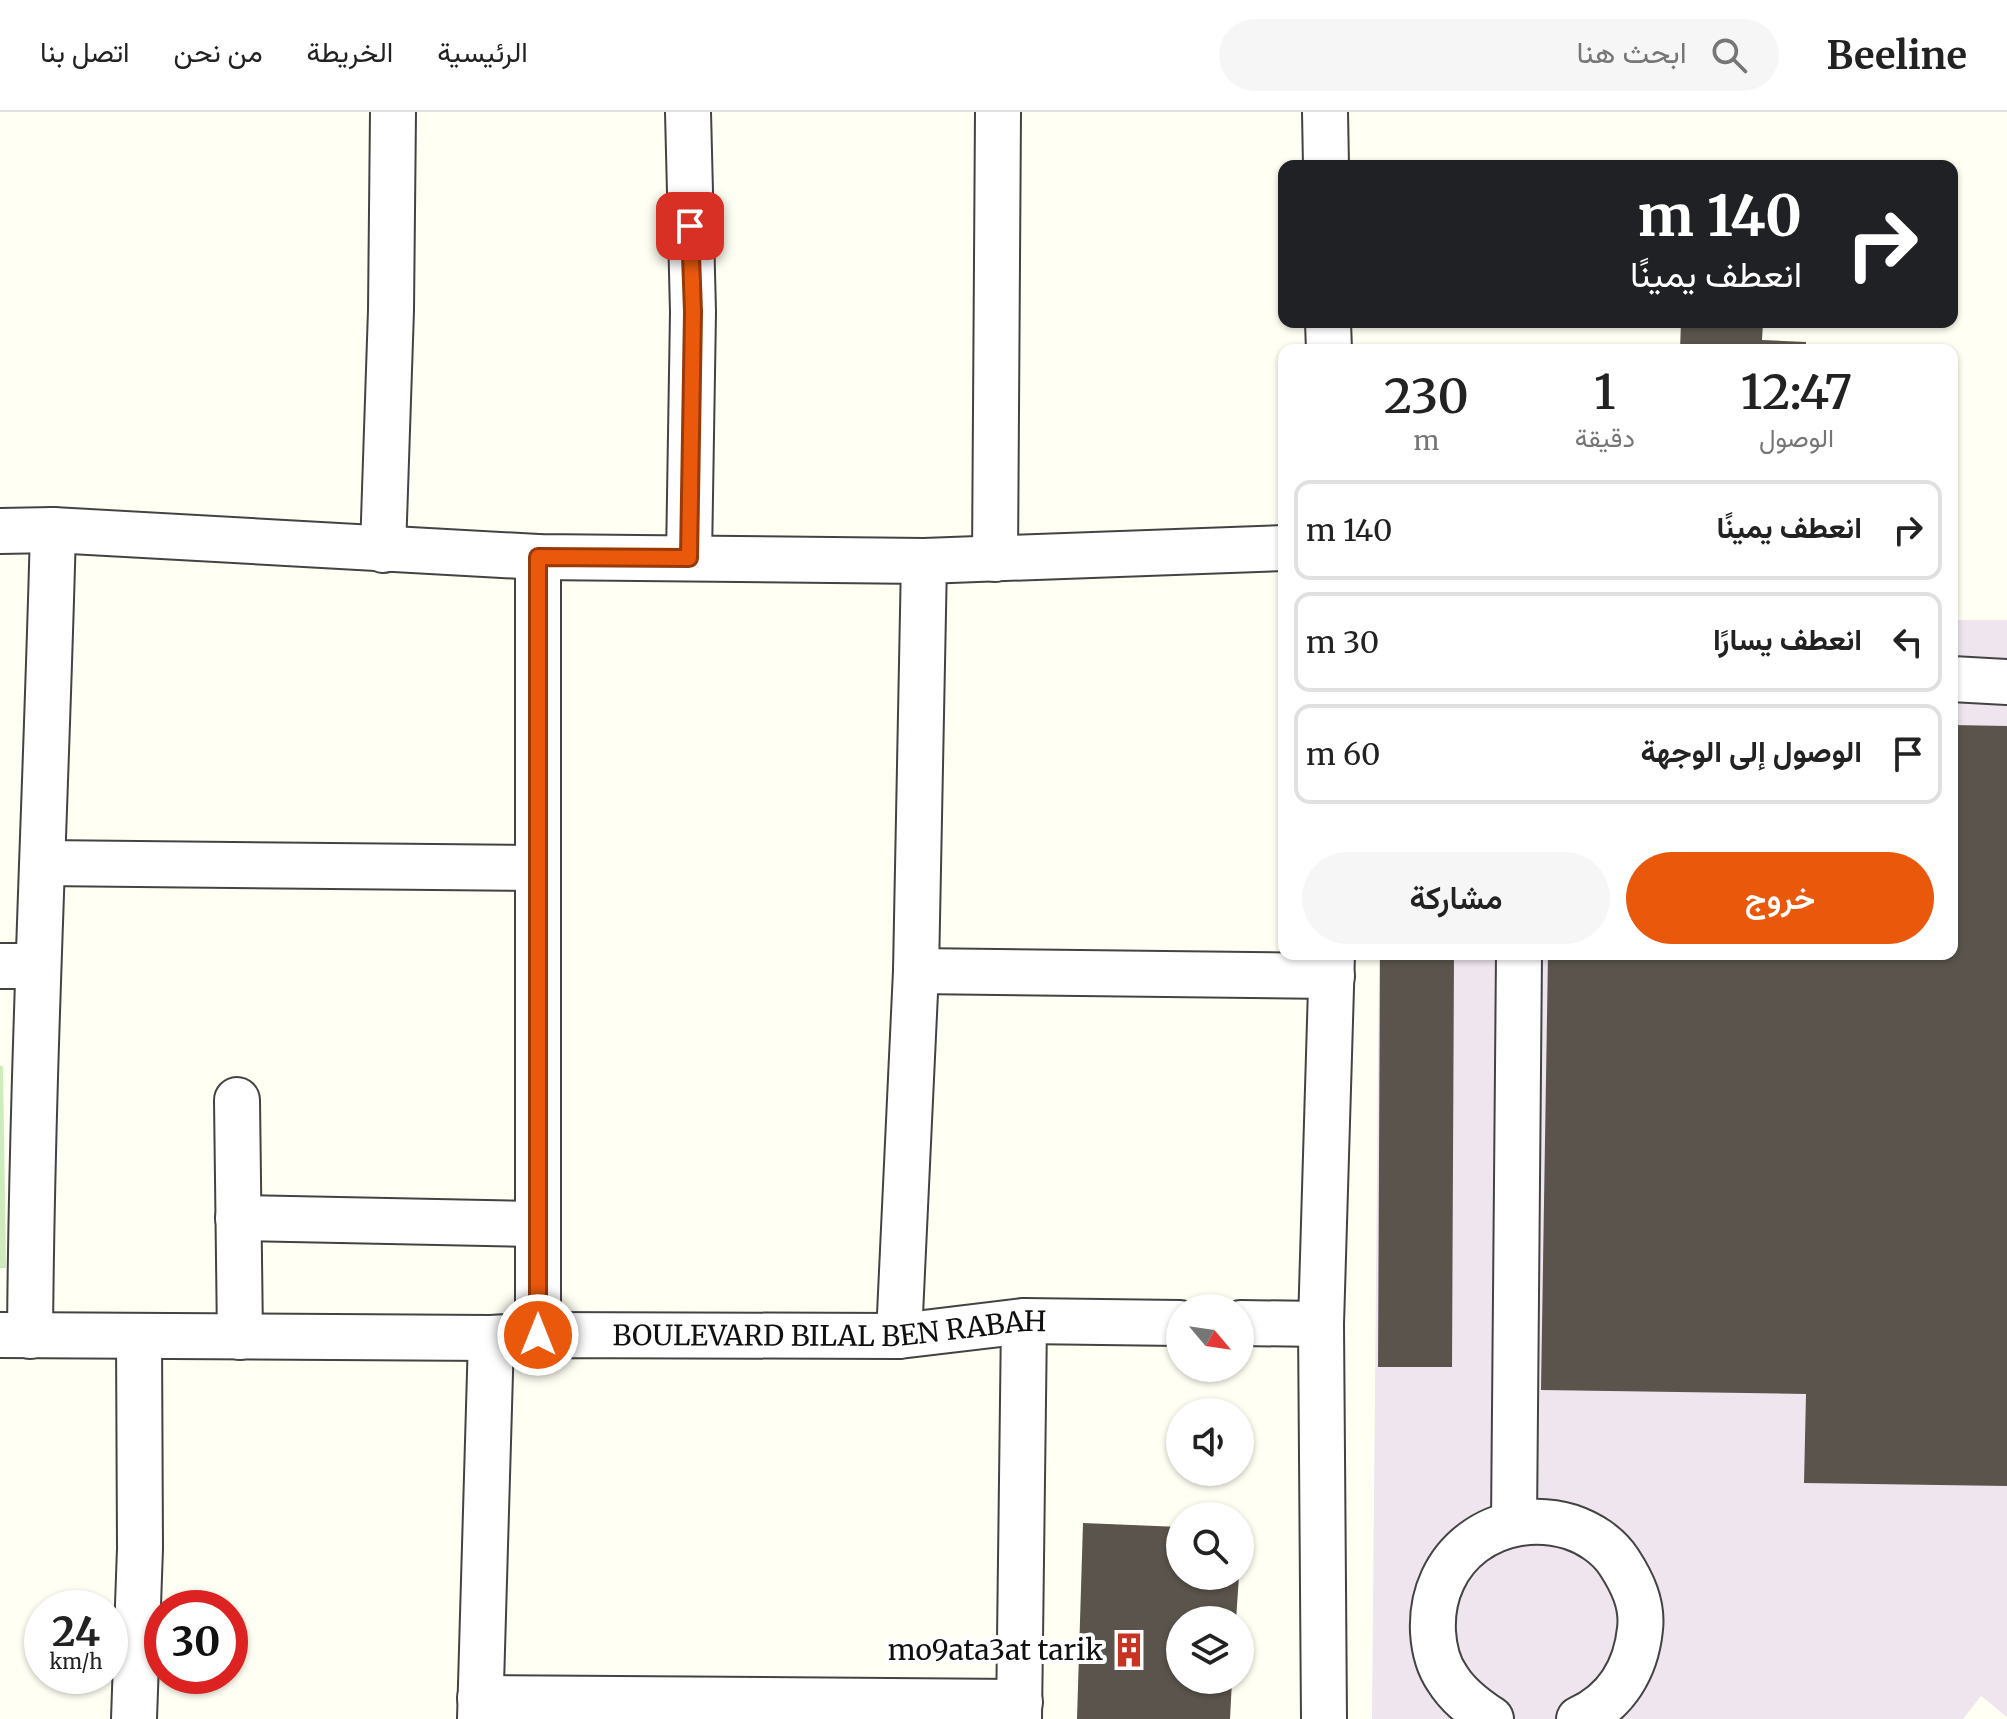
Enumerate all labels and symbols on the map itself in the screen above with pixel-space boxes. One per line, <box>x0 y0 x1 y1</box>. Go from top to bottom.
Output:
pin <box>656 192 724 260</box>
position arrow <box>496 1293 580 1377</box>
north arrow <box>1166 1294 1254 1382</box>
street label: BOULEVARD BILAL BEN RABAH <box>612 1303 1047 1354</box>
speed limit sign: 30 <box>144 1590 248 1694</box>
building icon: mo9ata3at tarik <box>1110 1631 1148 1669</box>
place label: mo9ata3at tarik <box>888 1632 1103 1668</box>

